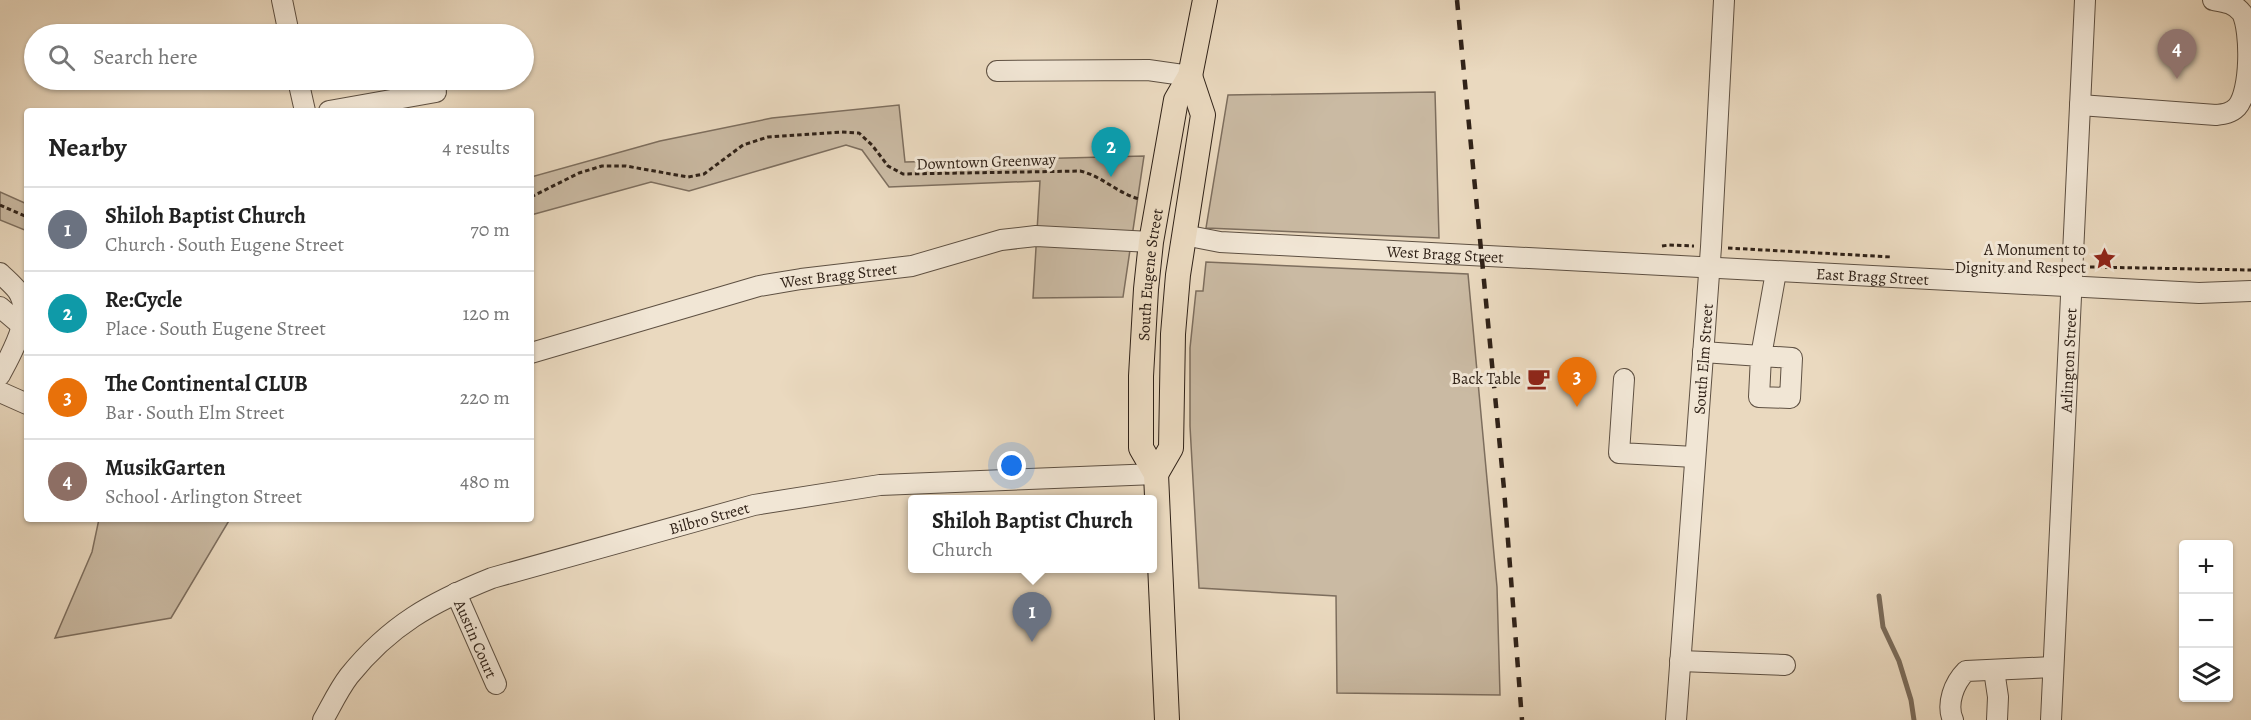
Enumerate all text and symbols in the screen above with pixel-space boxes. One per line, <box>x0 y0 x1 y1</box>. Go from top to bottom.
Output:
search box <box>24 24 534 90</box>
pin: 4 <box>2158 29 2196 79</box>
icon: search <box>45 41 78 74</box>
text: Search here <box>93 42 198 72</box>
pin: 2 <box>1092 128 1130 177</box>
text: Nearby <box>48 130 127 165</box>
text: 4 results <box>442 134 510 161</box>
street label: Downtown Greenway <box>916 149 1057 175</box>
text: Shiloh Baptist Church <box>105 201 306 231</box>
street label: South Eugene Street <box>1133 207 1169 342</box>
text: 1 <box>64 216 71 243</box>
text: 70 m <box>470 216 510 243</box>
text: Church · South Eugene Street <box>105 231 344 258</box>
place label: A Monument to Dignity and Respect <box>1955 239 2086 279</box>
street label: West Bragg Street <box>1385 241 1504 269</box>
place icon: A Monument to Dignity and Respect <box>2091 245 2117 271</box>
street label: West Bragg Street <box>778 258 898 294</box>
street label: East Bragg Street <box>1815 263 1929 291</box>
text: Re:Cycle <box>105 285 182 315</box>
text: 2 <box>63 300 72 327</box>
text: 120 m <box>462 300 510 327</box>
street label: South Elm Street <box>1689 303 1719 415</box>
street label: Arlington Street <box>2055 308 2082 414</box>
text: Place · South Eugene Street <box>105 315 326 342</box>
pin: 3 <box>1558 358 1596 407</box>
cafe icon: Back Table <box>1526 365 1552 391</box>
place label: Back Table <box>1451 368 1521 390</box>
text: The Continental CLUB <box>105 369 308 399</box>
text: 3 <box>63 384 72 411</box>
text: 220 m <box>460 384 510 411</box>
text: Bar · South Elm Street <box>105 399 285 426</box>
your location <box>997 451 1026 480</box>
text: MusikGarten <box>105 453 226 483</box>
text: 4 <box>63 468 72 495</box>
text: 480 m <box>460 468 510 495</box>
text: School · Arlington Street <box>105 483 302 510</box>
popup <box>908 495 1157 573</box>
street label: Bilbro Street <box>667 497 752 540</box>
text: Shiloh Baptist Church <box>932 506 1133 536</box>
text: Church <box>932 536 993 563</box>
map controls <box>2179 540 2233 702</box>
button: + <box>2179 540 2233 594</box>
pin: 1 <box>1012 592 1052 642</box>
button: − <box>2179 594 2233 648</box>
street label: Austin Court <box>448 596 502 682</box>
button: layers <box>2179 648 2233 702</box>

